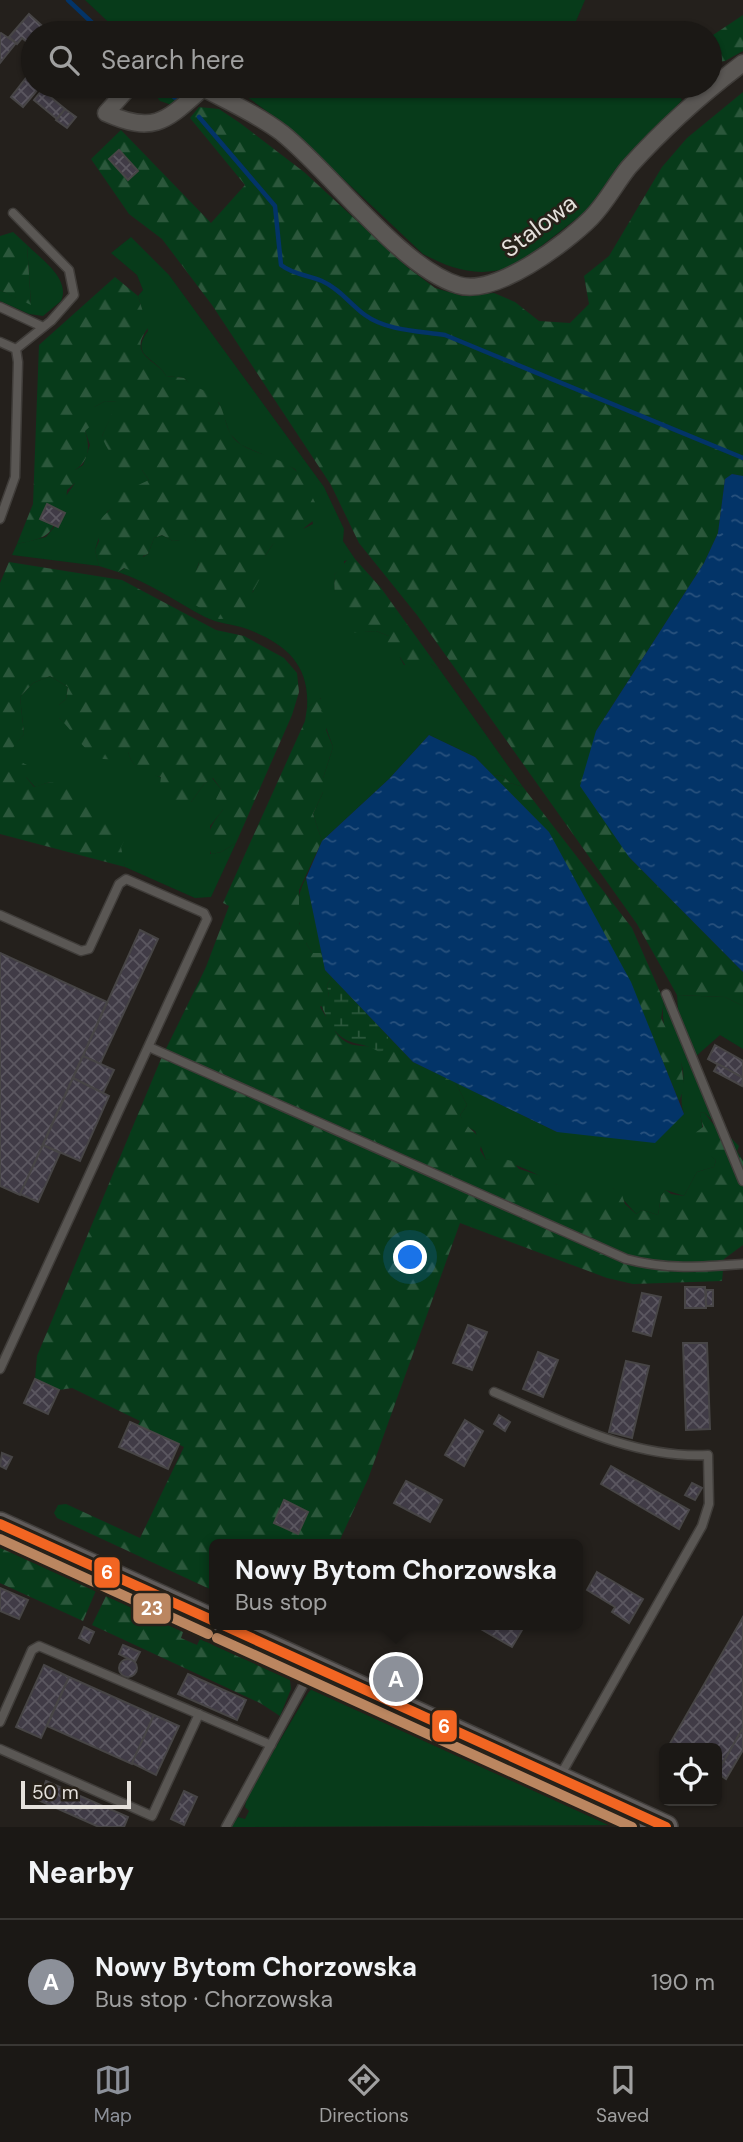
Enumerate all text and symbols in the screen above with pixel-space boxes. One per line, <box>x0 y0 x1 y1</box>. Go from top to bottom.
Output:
search box <box>21 21 722 98</box>
icon: search <box>45 41 83 79</box>
text: Search here <box>101 43 244 77</box>
street label: Stalowa <box>495 187 583 264</box>
your location <box>393 1240 427 1274</box>
popup <box>209 1539 583 1630</box>
text: Nowy Bytom Chorzowska <box>235 1553 557 1587</box>
line badge: 6 <box>93 1556 121 1589</box>
text: 6 <box>101 1560 113 1585</box>
text: Bus stop <box>235 1587 327 1617</box>
line badge: 23 <box>132 1592 172 1625</box>
text: 23 <box>141 1596 163 1621</box>
pin: A <box>373 1653 419 1705</box>
line badge: 6 <box>431 1709 458 1743</box>
text: 6 <box>438 1714 450 1739</box>
map controls <box>659 1743 722 1806</box>
button: locate <box>659 1743 722 1806</box>
scale bar <box>21 1778 131 1810</box>
text: 50 m <box>32 1780 79 1805</box>
text: Nearby <box>28 1853 134 1892</box>
text: Nowy Bytom Chorzowska <box>95 1950 417 1984</box>
text: A <box>43 1967 59 1997</box>
text: 190 m <box>651 1967 715 1997</box>
text: Bus stop · Chorzowska <box>95 1984 333 2014</box>
tab: Map <box>94 2061 132 2128</box>
tab: Directions <box>319 2061 409 2128</box>
tab: Saved <box>596 2061 649 2128</box>

